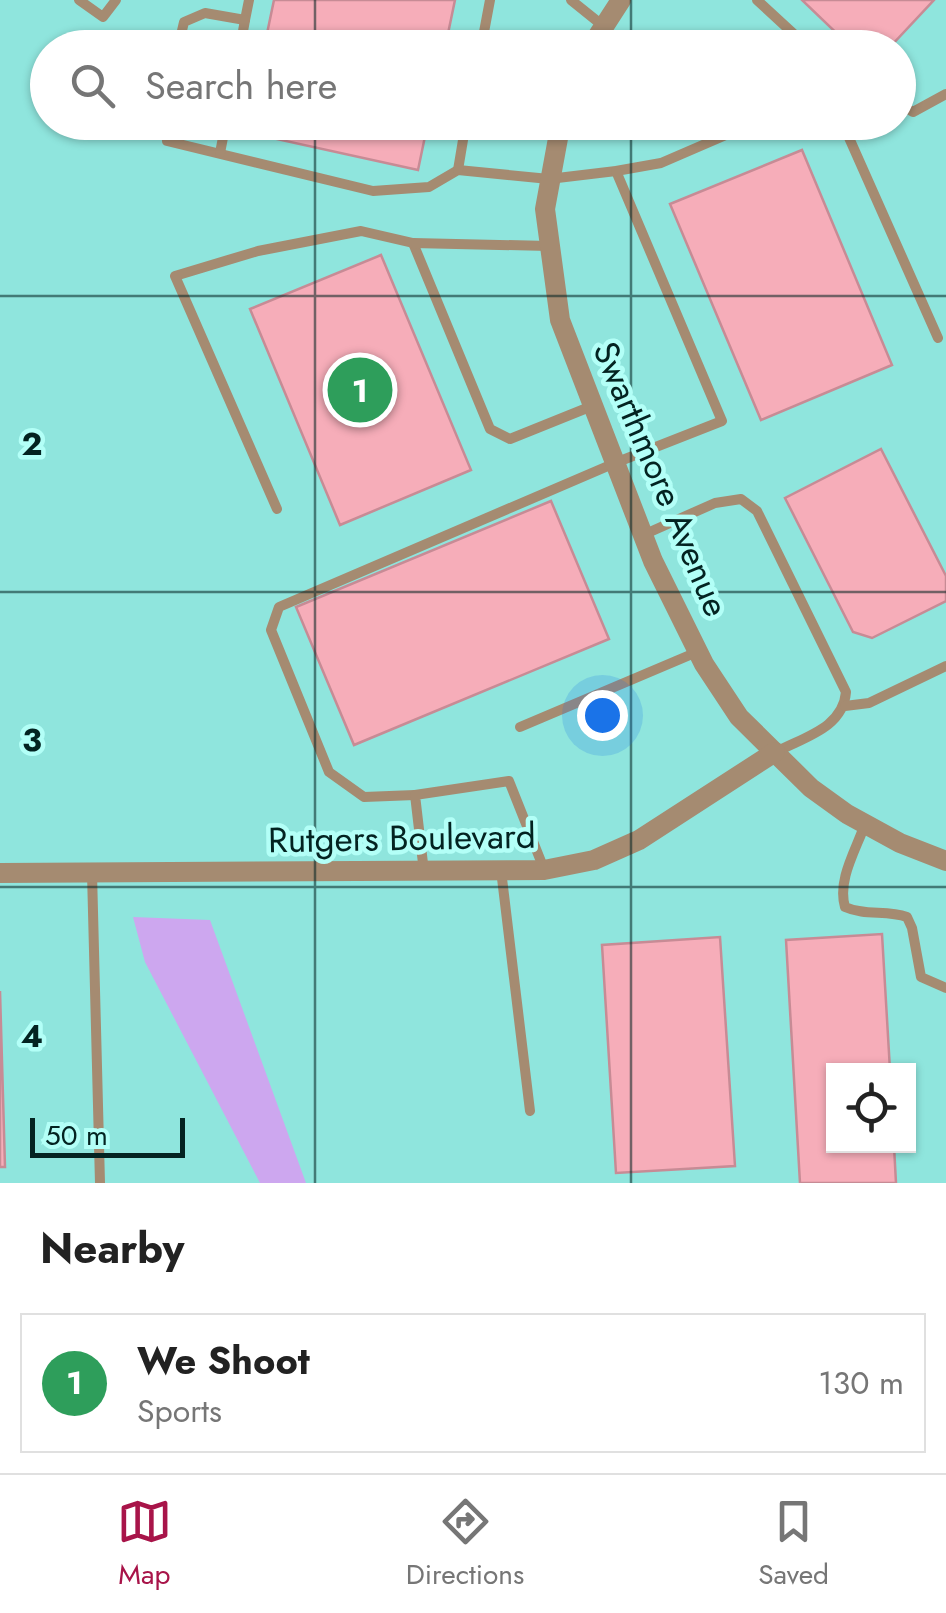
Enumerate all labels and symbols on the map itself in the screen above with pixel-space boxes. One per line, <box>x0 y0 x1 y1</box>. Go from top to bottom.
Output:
street label: Swarthmore Avenue <box>581 334 741 624</box>
pin: 1 <box>328 352 392 428</box>
text: 2 <box>22 421 43 467</box>
your location <box>577 690 628 741</box>
text: 3 <box>22 717 42 763</box>
street label: Rutgers Boulevard <box>268 811 536 865</box>
text: 4 <box>21 1013 43 1059</box>
scale bar <box>30 1113 185 1158</box>

